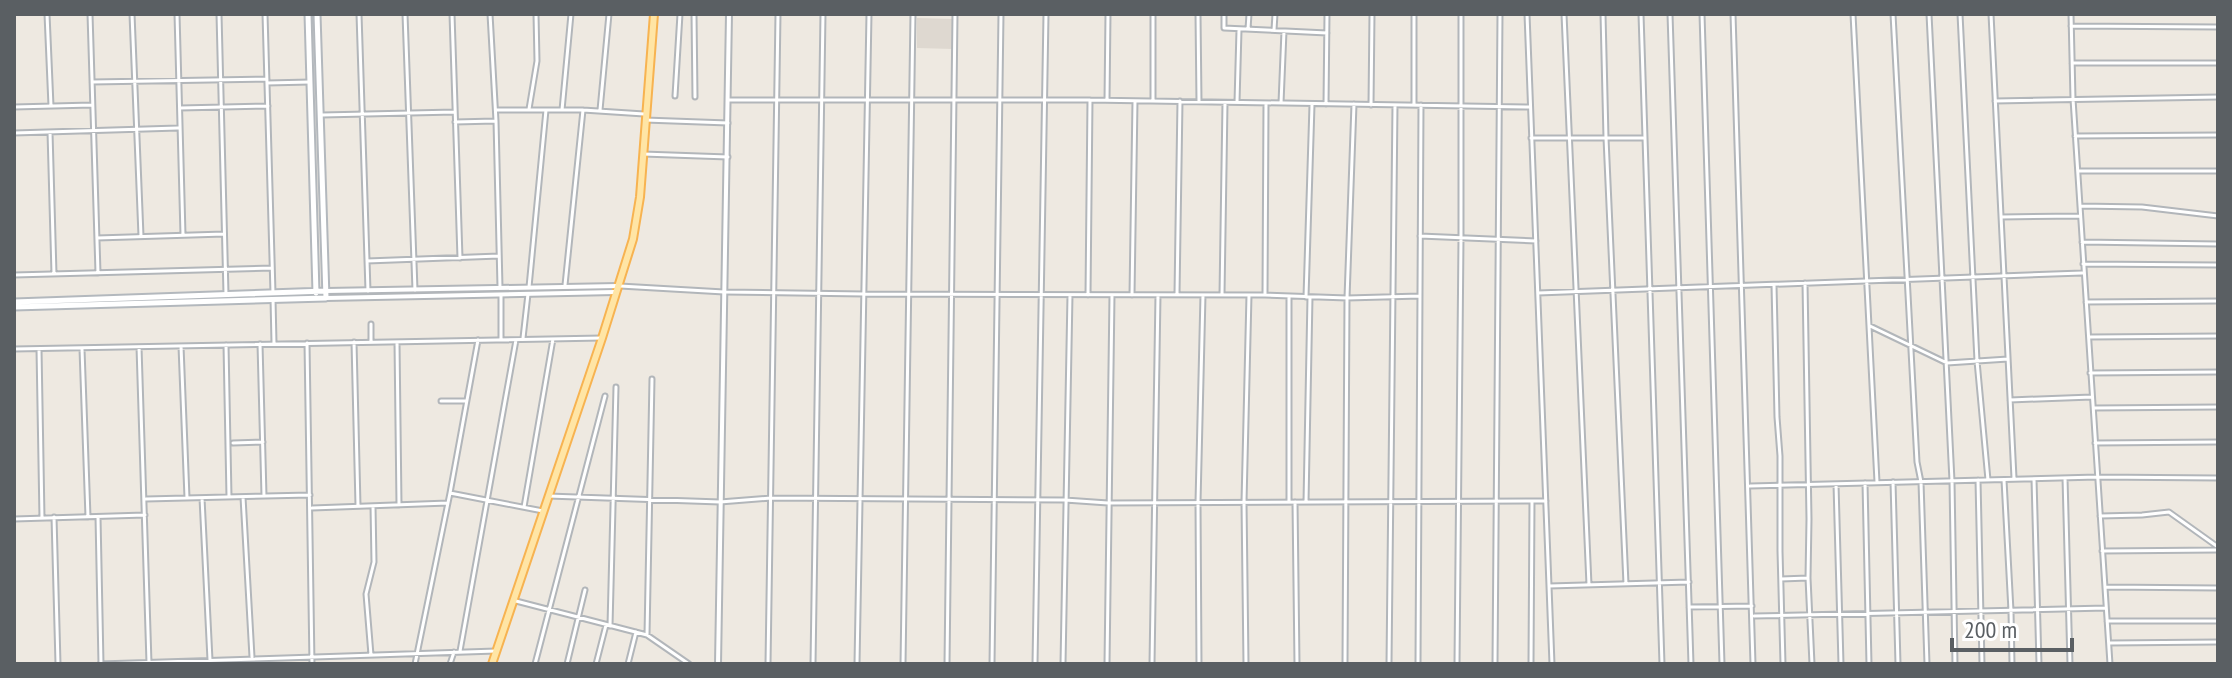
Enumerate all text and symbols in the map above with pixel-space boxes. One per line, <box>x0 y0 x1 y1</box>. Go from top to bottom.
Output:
scale bar <box>1952 602 2072 652</box>
text: 200 m <box>1964 614 2017 645</box>

